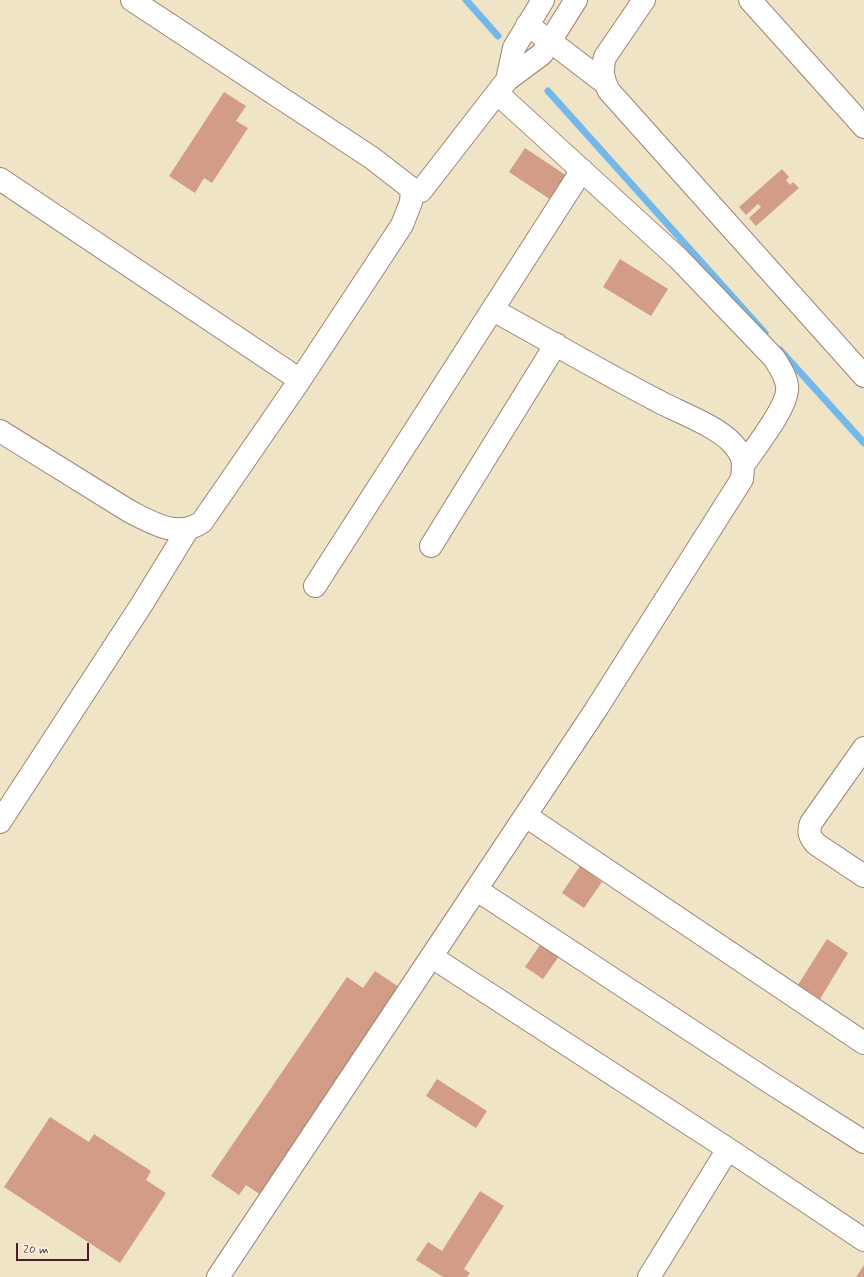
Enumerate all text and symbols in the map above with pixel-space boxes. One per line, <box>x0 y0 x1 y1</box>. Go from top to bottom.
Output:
scale bar <box>18 1235 91 1261</box>
text: 20 m <box>23 1242 49 1258</box>

